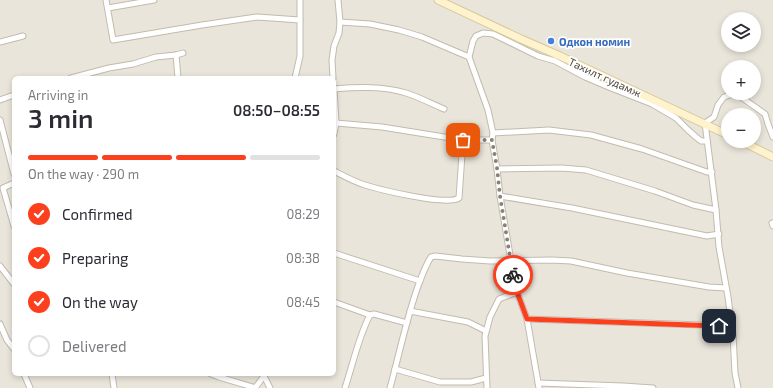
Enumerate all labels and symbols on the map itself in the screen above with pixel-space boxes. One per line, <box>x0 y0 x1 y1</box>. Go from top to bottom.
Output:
place label: Одкон номин <box>559 35 630 48</box>
marker: Одкон номин <box>546 36 556 46</box>
street label: Тахилт гудамж <box>566 54 644 101</box>
pin <box>446 123 480 157</box>
courier <box>493 255 533 295</box>
pin <box>702 309 736 343</box>

